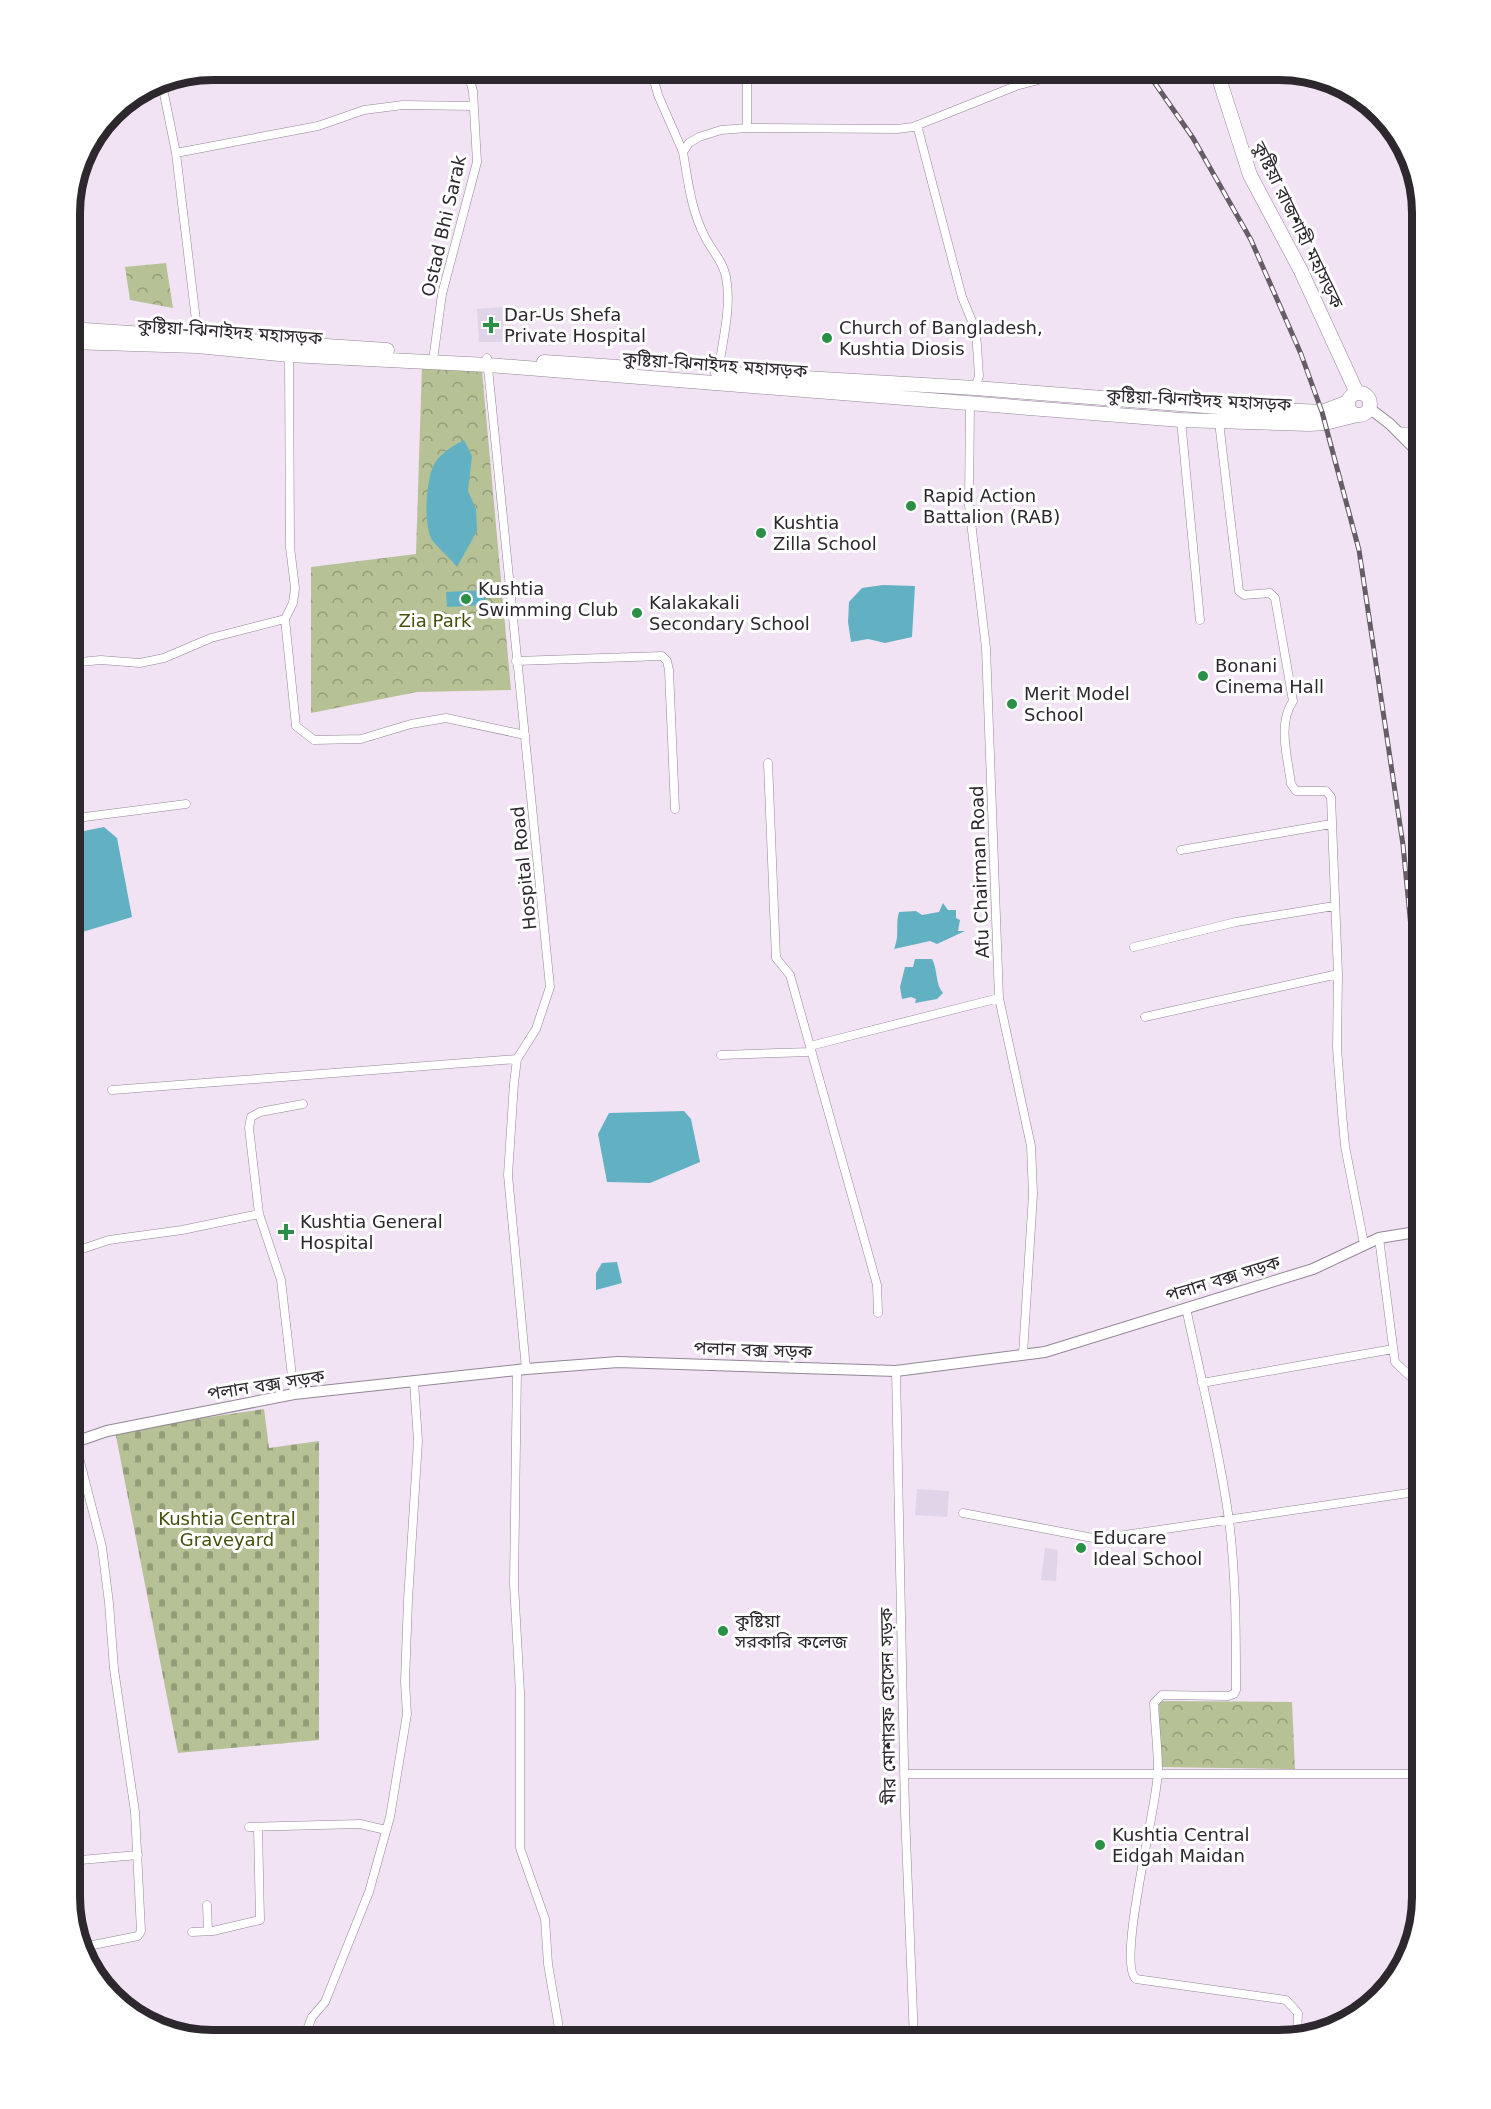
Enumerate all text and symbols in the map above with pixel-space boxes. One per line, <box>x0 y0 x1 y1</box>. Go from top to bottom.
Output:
street label: কুষ্টিয়া রাজশাহী মহাসড়ক <box>1248 137 1348 312</box>
street label: Ostad Bhi Sarak <box>417 153 470 299</box>
place label: Dar-Us Shefa Private Hospital <box>504 304 646 346</box>
street label: কুষ্টিয়া-ঝিনাইদহ মহাসড়ক <box>136 315 324 349</box>
marker: Dar-Us Shefa Private Hospital <box>482 316 500 334</box>
place label: Church of Bangladesh, Kushtia Diosis <box>839 317 1043 359</box>
marker: Church of Bangladesh, Kushtia Diosis <box>820 331 834 345</box>
street label: কুষ্টিয়া-ঝিনাইদহ মহাসড়ক <box>621 348 809 382</box>
street label: কুষ্টিয়া-ঝিনাইদহ মহাসড়ক <box>1105 384 1292 416</box>
place label: Rapid Action Battalion (RAB) <box>923 485 1060 527</box>
marker: Rapid Action Battalion (RAB) <box>904 499 918 513</box>
place label: Kushtia Zilla School <box>773 512 877 554</box>
marker: Kushtia Zilla School <box>754 526 768 540</box>
place label: Kushtia Swimming Club <box>478 578 618 620</box>
marker: Kushtia Swimming Club <box>459 592 473 606</box>
place label: Kalakakali Secondary School <box>649 592 810 634</box>
marker: Kalakakali Secondary School <box>630 606 644 620</box>
park label: Zia Park <box>399 610 472 631</box>
place label: Bonani Cinema Hall <box>1215 655 1324 697</box>
marker: Bonani Cinema Hall <box>1196 669 1210 683</box>
place label: Merit Model School <box>1024 683 1130 725</box>
marker: Merit Model School <box>1005 697 1019 711</box>
street label: Afu Chairman Road <box>966 785 993 959</box>
street label: Hospital Road <box>507 805 540 931</box>
place label: Kushtia General Hospital <box>300 1211 443 1253</box>
marker: Kushtia General Hospital <box>277 1223 295 1241</box>
street label: পলান বক্স সড়ক <box>1163 1251 1283 1306</box>
street label: পলান বক্স সড়ক <box>693 1337 813 1362</box>
street label: পলান বক্স সড়ক <box>206 1365 327 1404</box>
park label: Kushtia Central Graveyard <box>158 1508 296 1550</box>
place label: Educare Ideal School <box>1093 1527 1202 1569</box>
marker: Educare Ideal School <box>1074 1541 1088 1555</box>
street label: মীর মোশারফ হোসেন সড়ক <box>875 1607 900 1806</box>
place label: কুষ্টিয়া সরকারি কলেজ <box>734 1610 848 1652</box>
marker: কুষ্টিয়া সরকারি কলেজ <box>716 1624 730 1638</box>
place label: Kushtia Central Eidgah Maidan <box>1112 1824 1249 1866</box>
marker: Kushtia Central Eidgah Maidan <box>1093 1838 1107 1852</box>

